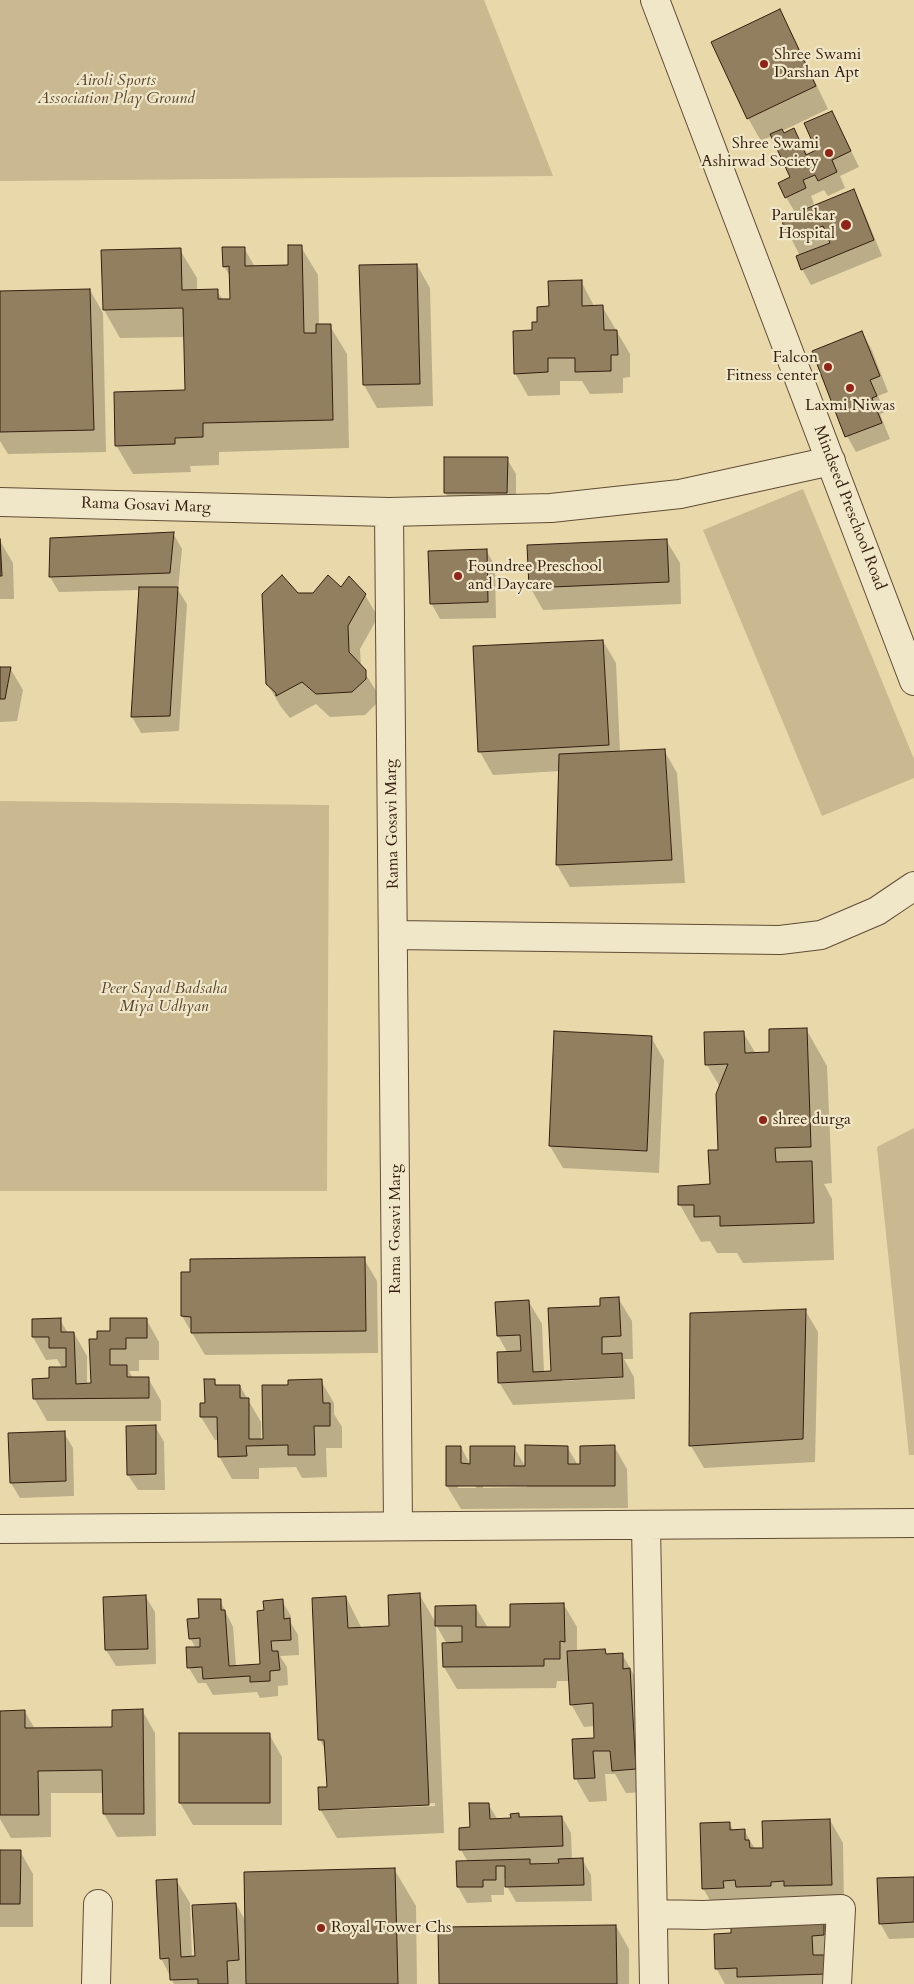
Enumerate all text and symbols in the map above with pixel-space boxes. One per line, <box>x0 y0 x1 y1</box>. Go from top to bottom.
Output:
place label: Shree Swami Darshan Apt <box>774 45 861 83</box>
marker: Shree Swami Darshan Apt <box>758 58 770 70</box>
park label: Airoli Sports Association Play Ground <box>37 71 195 109</box>
place label: Shree Swami Ashirwad Society <box>701 134 819 172</box>
marker: Shree Swami Ashirwad Society <box>823 147 835 159</box>
place label: Parulekar Hospital <box>771 206 835 244</box>
marker: Parulekar Hospital <box>839 218 853 232</box>
place label: Falcon Fitness center <box>726 348 818 386</box>
marker: Falcon Fitness center <box>822 361 834 373</box>
marker: Laxmi Niwas <box>844 382 856 394</box>
place label: Laxmi Niwas <box>805 396 895 416</box>
street label: Mindseed Preschool Road <box>809 423 889 593</box>
street label: Rama Gosavi Marg <box>81 494 211 518</box>
place label: Foundree Preschool and Daycare <box>468 557 602 595</box>
marker: Foundree Preschool and Daycare <box>452 570 464 582</box>
street label: Rama Gosavi Marg <box>382 759 404 889</box>
park label: Peer Sayad Badsaha Miya Udhyan <box>101 979 227 1017</box>
place label: shree durga <box>773 1110 851 1130</box>
marker: shree durga <box>757 1114 769 1126</box>
street label: Rama Gosavi Marg <box>386 1164 406 1294</box>
place label: Royal Tower Chs <box>331 1918 451 1938</box>
marker: Royal Tower Chs <box>315 1922 327 1934</box>

